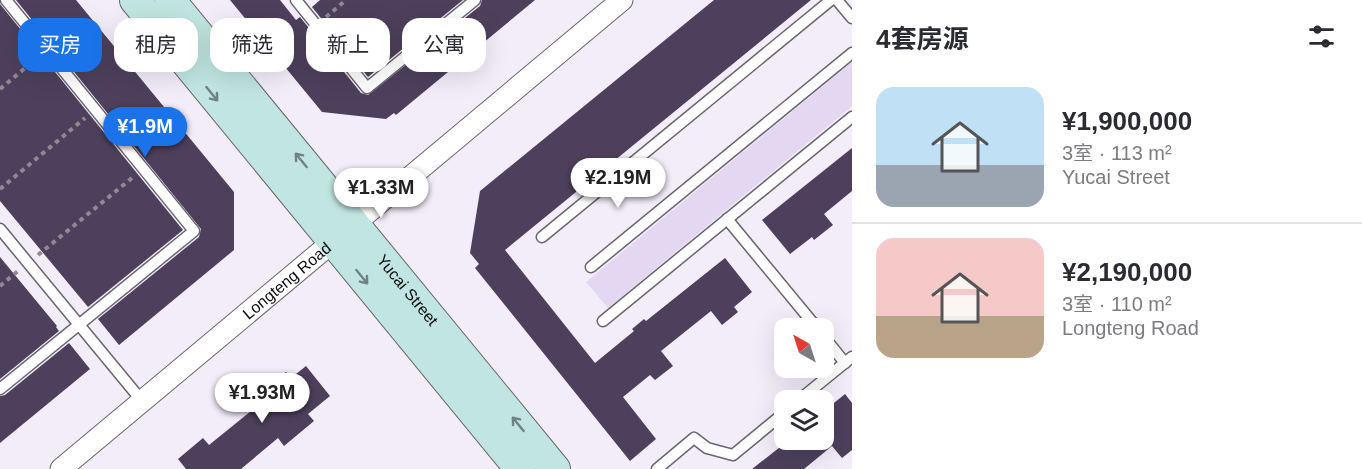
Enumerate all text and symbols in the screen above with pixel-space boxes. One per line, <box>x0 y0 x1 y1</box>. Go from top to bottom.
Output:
chip: 买房 <box>18 18 102 72</box>
chip: 租房 <box>114 18 198 72</box>
chip: 筛选 <box>210 18 294 72</box>
chip: 新上 <box>306 18 390 72</box>
chip: 公寓 <box>402 18 486 72</box>
icon: filters <box>1305 20 1338 53</box>
text: 4套房源 <box>876 24 968 54</box>
one-way arrow <box>205 86 218 102</box>
text: ¥1,900,000 <box>1062 106 1192 136</box>
pin: ¥1.9M <box>103 107 187 158</box>
icon: home <box>924 111 996 183</box>
text: ¥1.9M <box>117 115 173 137</box>
text: 3室 · 113 m² <box>1062 142 1172 164</box>
one-way arrow <box>294 153 308 168</box>
pin: ¥2.19M <box>569 158 667 209</box>
text: ¥2.19M <box>585 166 651 188</box>
text: Yucai Street <box>1062 166 1170 188</box>
pin: ¥1.33M <box>332 168 430 219</box>
text: ¥1.33M <box>348 176 414 198</box>
street label: Longteng Road <box>239 239 334 322</box>
street label: Yucai Street <box>374 251 442 329</box>
text: ¥2,190,000 <box>1062 257 1192 287</box>
icon: home <box>924 262 996 334</box>
one-way arrow <box>356 269 369 285</box>
text: 3室 · 110 m² <box>1062 293 1172 315</box>
text: Longteng Road <box>1062 317 1199 339</box>
north arrow <box>774 318 834 378</box>
map controls <box>774 318 834 450</box>
pin: ¥1.93M <box>213 373 311 424</box>
text: ¥1.93M <box>229 381 295 403</box>
button: layers <box>774 390 834 450</box>
one-way arrow <box>512 416 525 432</box>

